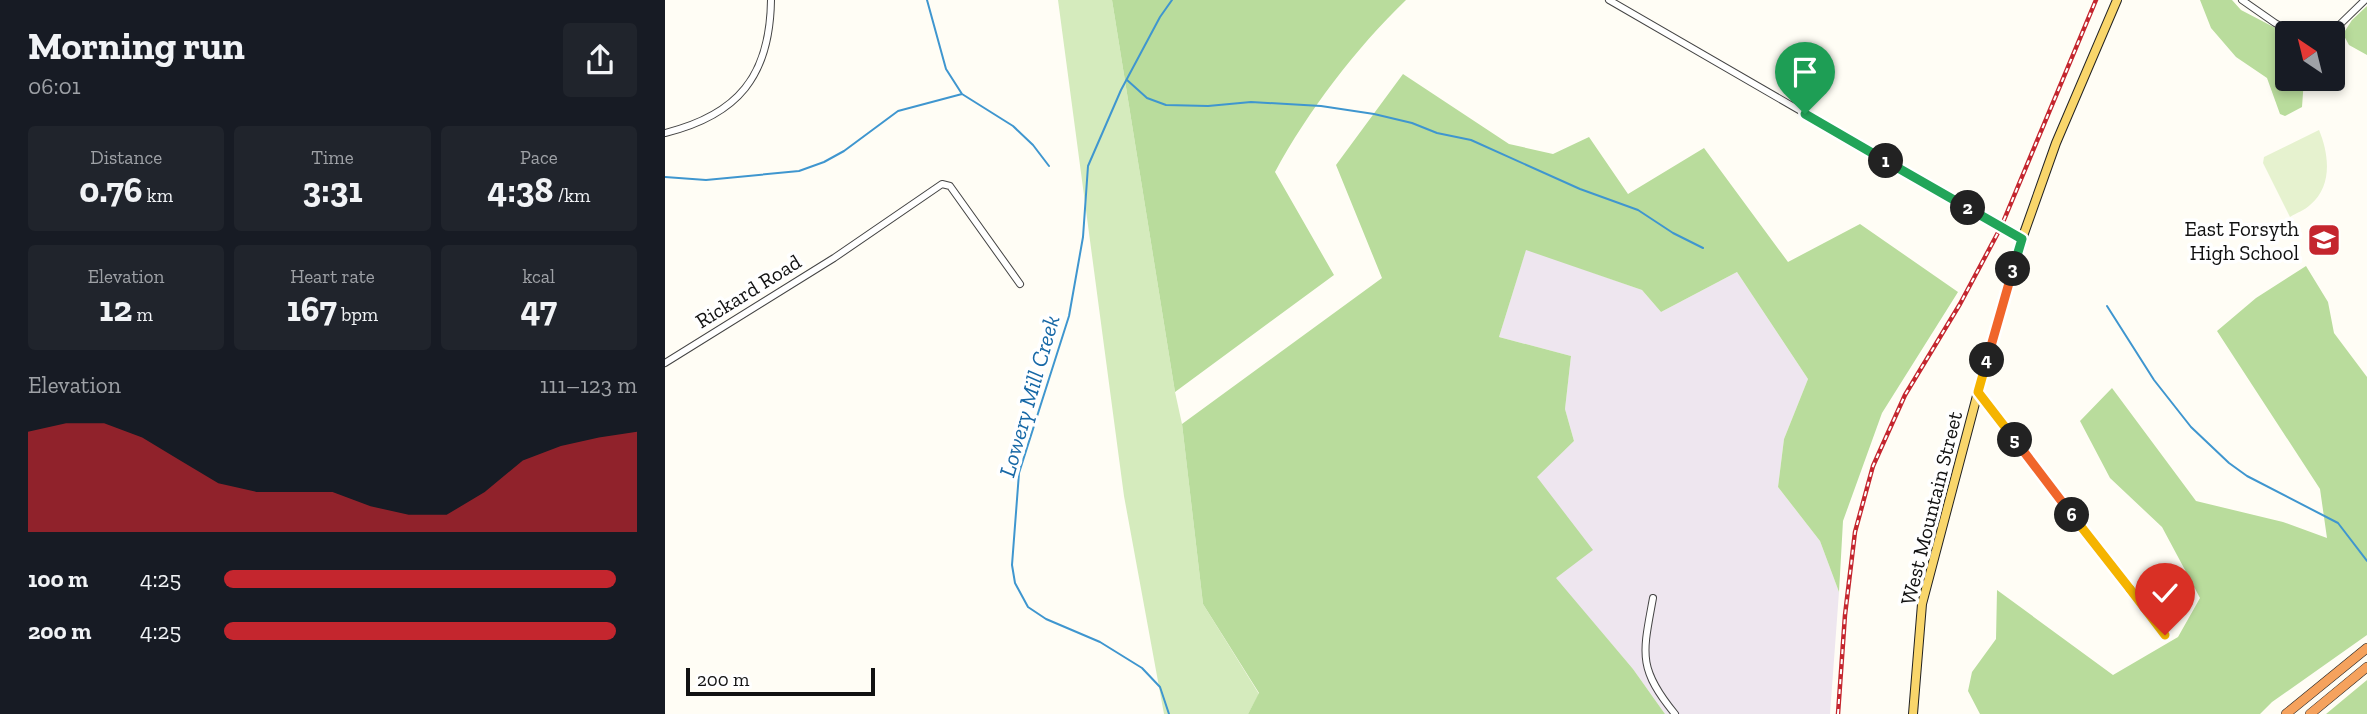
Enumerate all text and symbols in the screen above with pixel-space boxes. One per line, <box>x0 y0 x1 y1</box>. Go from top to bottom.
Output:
north arrow <box>2275 21 2345 91</box>
map controls <box>2275 21 2345 91</box>
text: Morning run <box>28 23 245 69</box>
button: share <box>563 23 637 97</box>
pin <box>1775 42 1835 114</box>
icon: arrive <box>1786 53 1824 91</box>
text: 06:01 <box>28 72 81 100</box>
pin: 1 <box>1869 144 1903 178</box>
text: Distance <box>90 146 162 169</box>
text: Time <box>311 146 354 169</box>
text: Pace <box>520 146 558 169</box>
text: 1 <box>1882 149 1889 172</box>
text: 0.76 <box>79 169 143 211</box>
text: 3:31 <box>302 169 363 211</box>
text: 4:38 <box>487 169 553 211</box>
text: km <box>143 184 173 207</box>
text: /km <box>553 184 590 207</box>
pin: 2 <box>1951 190 1985 226</box>
text: 2 <box>1962 196 1973 219</box>
place label: East Forsyth High School <box>2184 216 2299 265</box>
school or university icon: East Forsyth High School <box>2305 221 2343 259</box>
street label: Rickard Road <box>691 248 806 333</box>
pin: 3 <box>1995 252 2031 286</box>
text: 3 <box>2007 257 2018 280</box>
text: Elevation <box>88 265 165 288</box>
text: Heart rate <box>290 265 375 288</box>
text: kcal <box>523 265 555 288</box>
text: 12 <box>99 288 132 330</box>
text: 167 <box>287 288 337 330</box>
text: 47 <box>521 288 557 330</box>
text: m <box>132 303 153 326</box>
text: bpm <box>337 303 378 326</box>
water label: Lowery Mill Creek <box>993 312 1065 480</box>
pin: 4 <box>1969 342 2005 378</box>
text: 4 <box>1981 348 1992 371</box>
text: Elevation <box>28 371 121 399</box>
text: 111–123 m <box>540 371 637 399</box>
street label: West Mountain Street <box>1895 408 1967 608</box>
pin: 5 <box>1997 422 2033 458</box>
text: 5 <box>2010 428 2019 451</box>
pin: 6 <box>2055 498 2089 532</box>
text: 6 <box>2066 503 2077 526</box>
pin <box>2135 563 2195 635</box>
text: 100 m <box>28 565 88 593</box>
text: 4:25 <box>140 565 181 593</box>
icon: check <box>2146 574 2184 612</box>
text: 200 m <box>28 617 91 645</box>
text: 4:25 <box>140 617 181 645</box>
scale bar <box>686 665 875 697</box>
text: 200 m <box>697 668 749 691</box>

